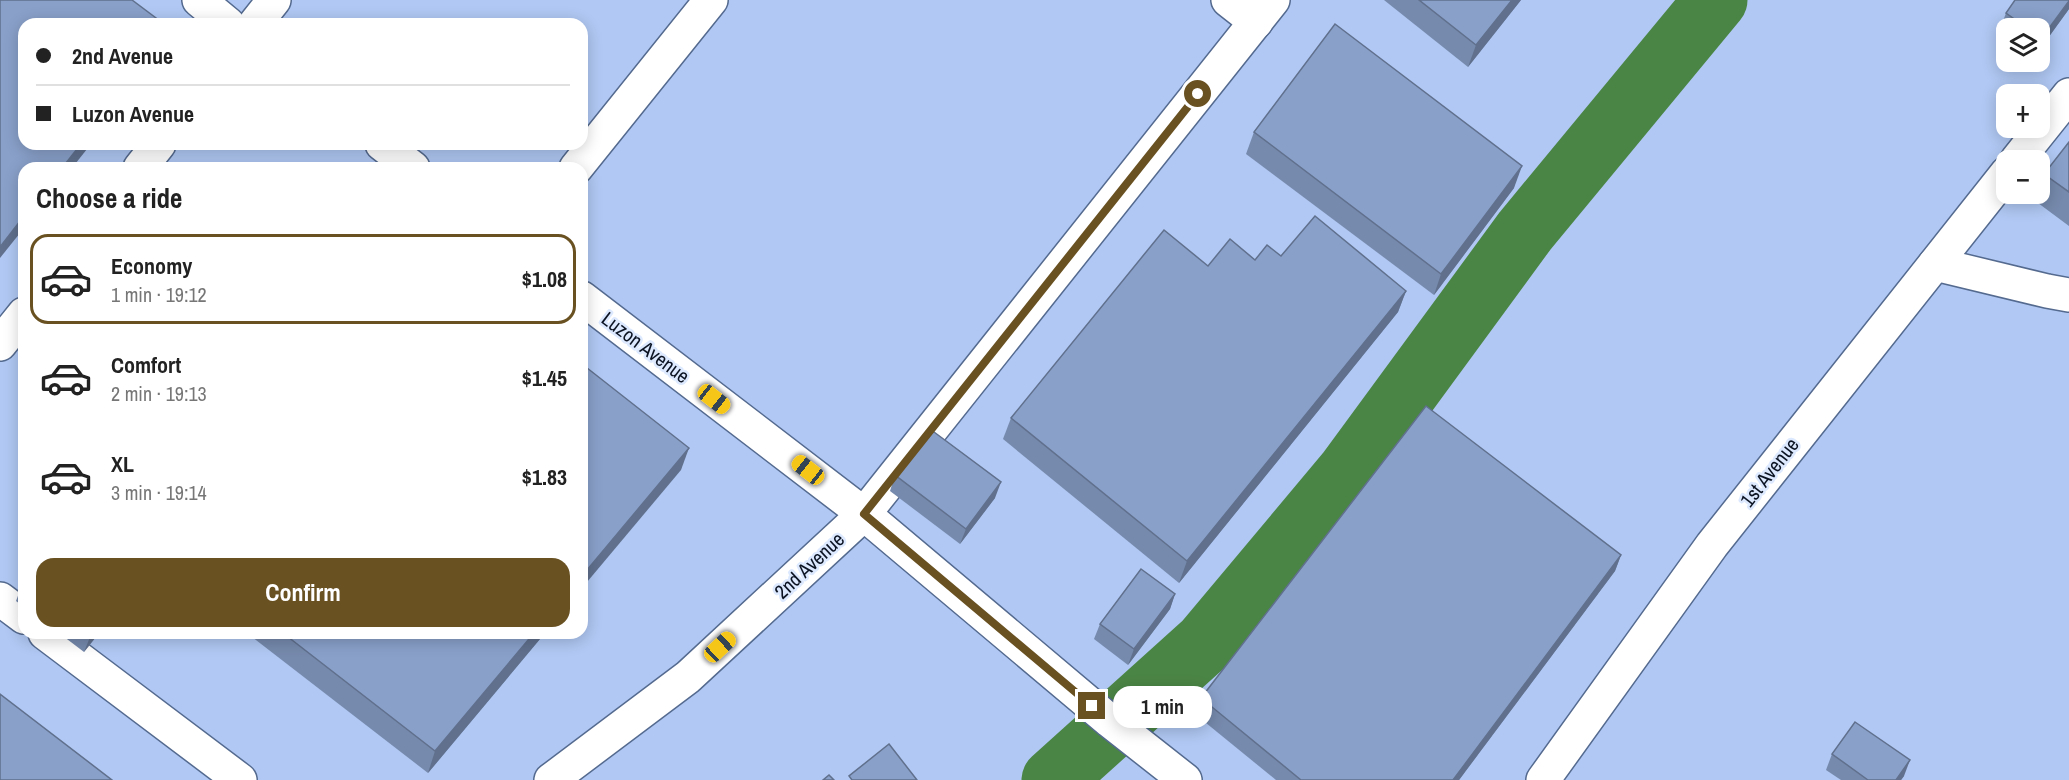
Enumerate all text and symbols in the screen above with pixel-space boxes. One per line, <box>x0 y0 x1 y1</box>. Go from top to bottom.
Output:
map controls <box>1996 18 2050 204</box>
button: layers <box>1996 18 2050 72</box>
text: 2nd Avenue <box>72 41 173 71</box>
route start <box>1184 80 1211 107</box>
button: + <box>1996 84 2050 138</box>
text: Luzon Avenue <box>72 99 194 129</box>
button: − <box>1996 150 2050 204</box>
text: Choose a ride <box>36 180 182 216</box>
text: Economy <box>111 251 192 281</box>
icon: car <box>39 252 93 306</box>
text: $1.08 <box>522 264 567 294</box>
text: 1 min · 19:12 <box>111 281 207 308</box>
street label: Luzon Avenue <box>596 305 696 389</box>
text: Comfort <box>111 350 181 380</box>
icon: car <box>39 351 93 405</box>
text: $1.45 <box>522 363 567 393</box>
text: 2 min · 19:13 <box>111 380 207 407</box>
car <box>694 381 734 417</box>
street label: 1st Avenue <box>1733 432 1805 512</box>
text: XL <box>111 449 134 479</box>
icon: car <box>39 450 93 504</box>
car <box>788 452 828 488</box>
text: $1.83 <box>522 462 567 492</box>
text: 3 min · 19:14 <box>111 479 207 506</box>
street label: 2nd Avenue <box>768 526 850 604</box>
button: Confirm <box>36 558 570 627</box>
car <box>701 628 739 666</box>
callout: 1 min <box>1113 685 1212 727</box>
route end <box>1078 692 1105 719</box>
text: 1 min <box>1141 693 1184 720</box>

